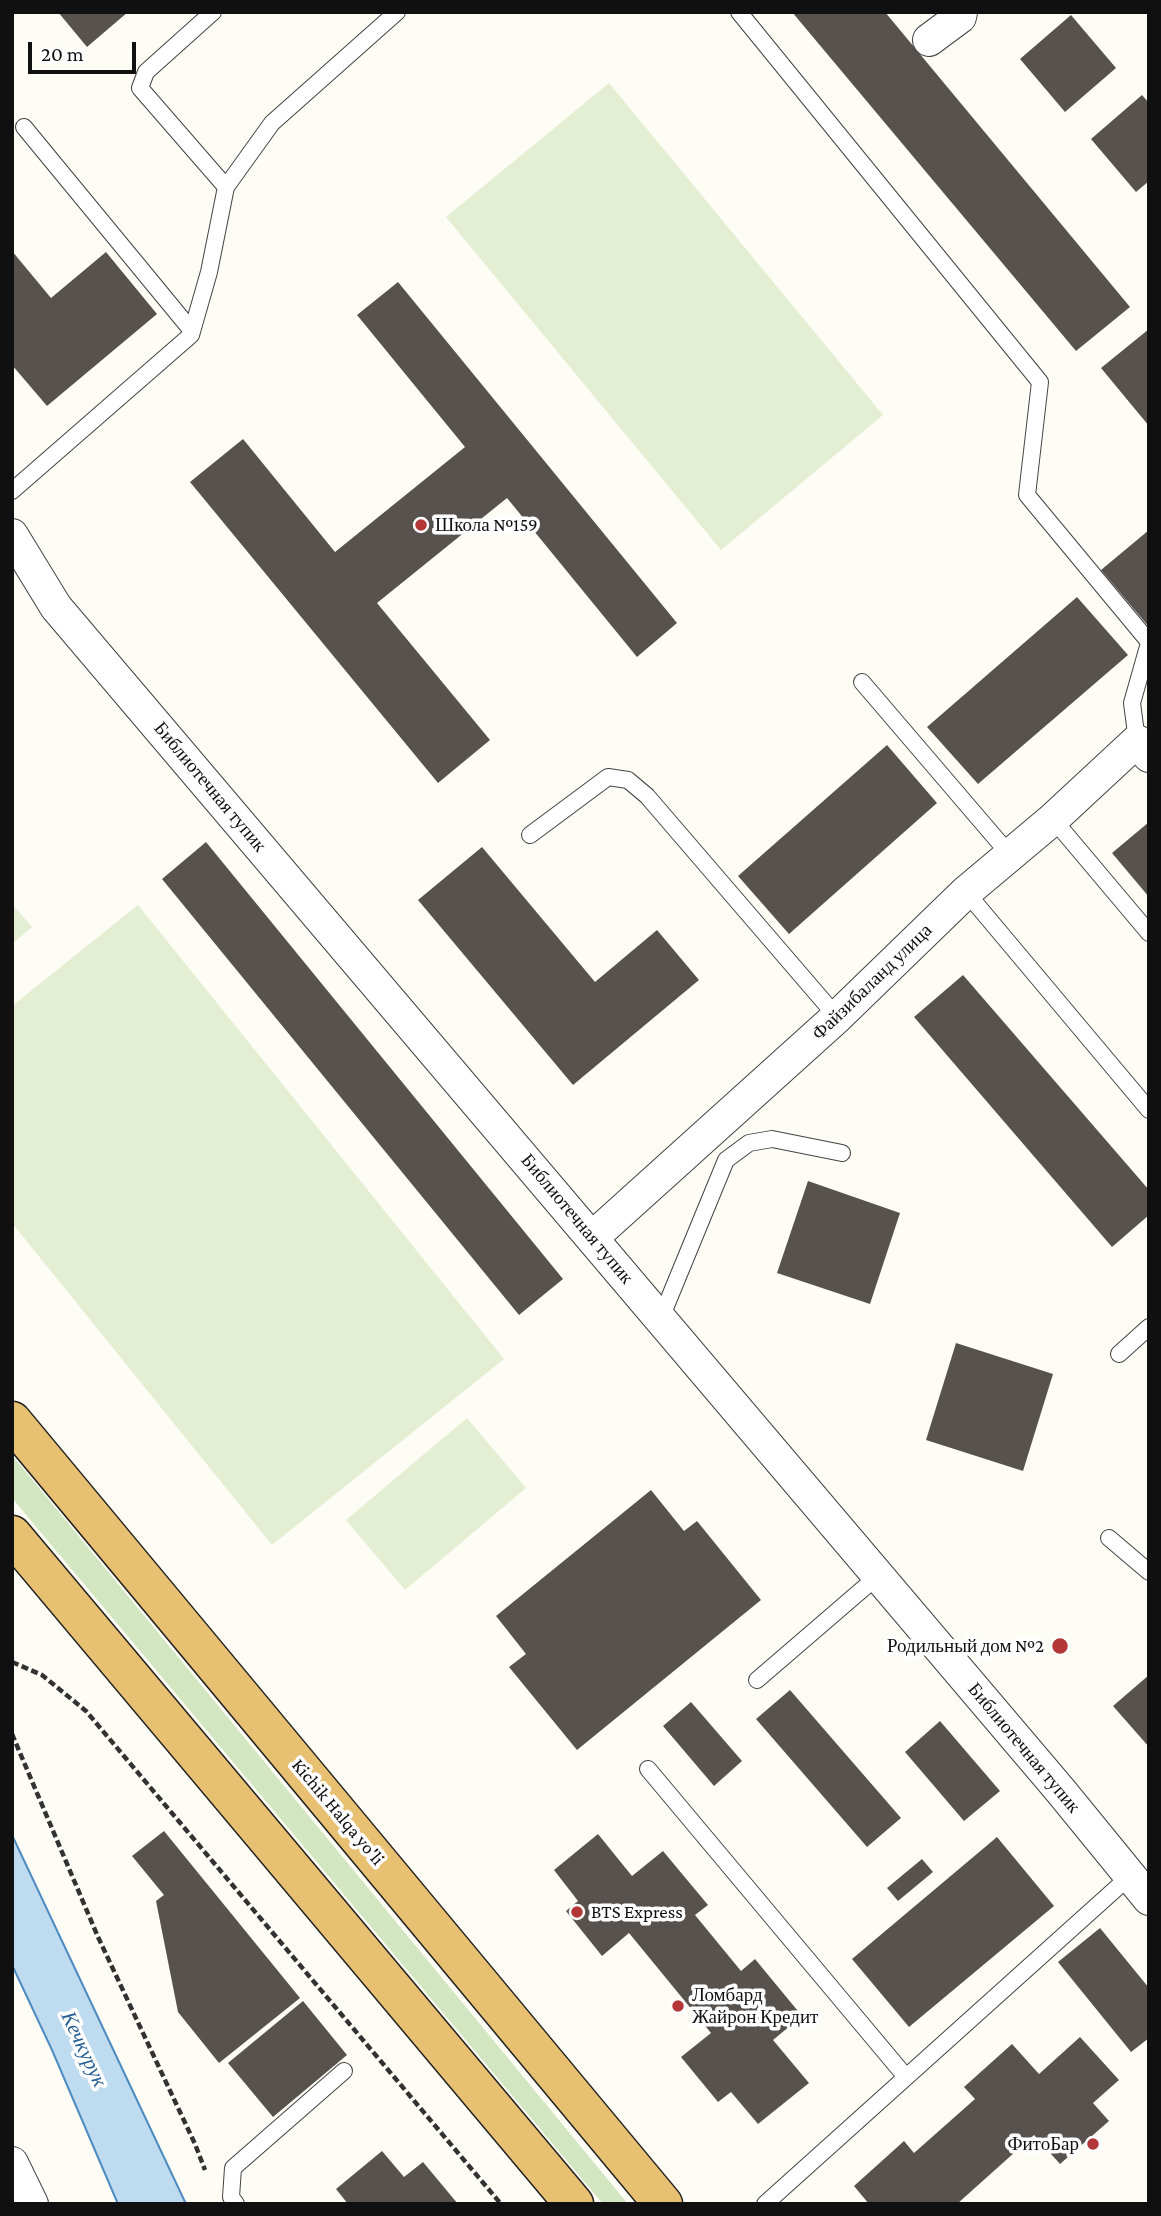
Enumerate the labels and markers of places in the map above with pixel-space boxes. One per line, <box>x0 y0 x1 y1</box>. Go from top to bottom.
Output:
place label: Школа №159 <box>435 514 538 536</box>
marker: Школа №159 <box>413 517 429 533</box>
place label: Родильный дом №2 <box>887 1635 1044 1657</box>
marker: Родильный дом №2 <box>1050 1636 1070 1656</box>
place label: BTS Express <box>591 1901 683 1923</box>
marker: BTS Express <box>569 1904 585 1920</box>
place label: Ломбард Жайрон Кредит <box>692 1984 818 2028</box>
marker: Ломбард Жайрон Кредит <box>670 1998 686 2014</box>
place label: ФитоБар <box>1007 2133 1079 2155</box>
marker: ФитоБар <box>1085 2136 1101 2152</box>

